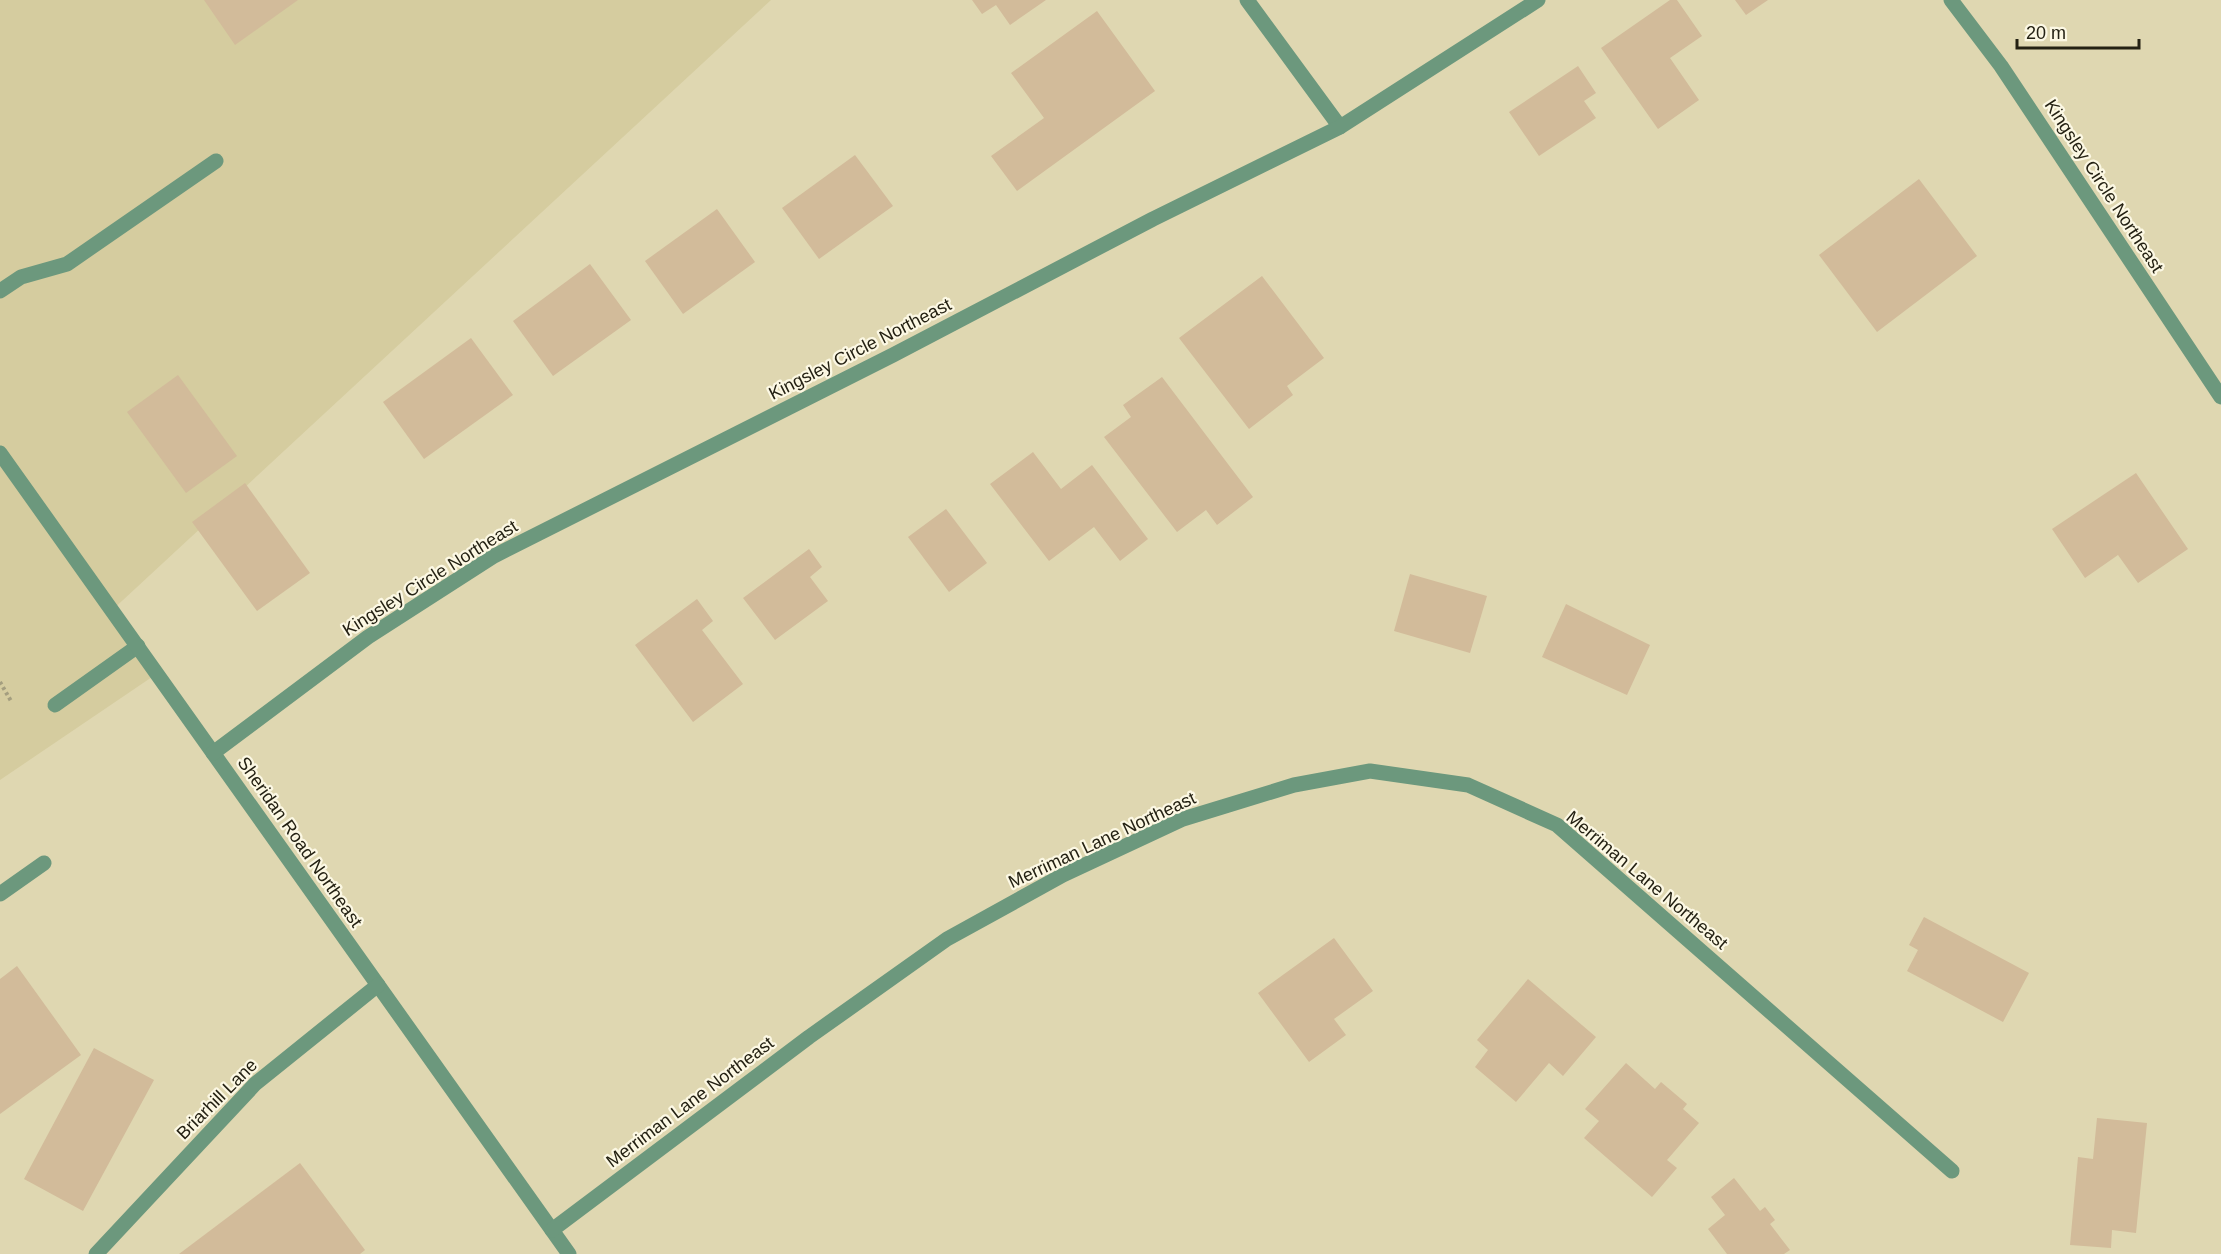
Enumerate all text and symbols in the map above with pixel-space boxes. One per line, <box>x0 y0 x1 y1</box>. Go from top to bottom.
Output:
scale bar <box>2017 12 2138 50</box>
text: 20 m <box>2026 23 2066 43</box>
street label: Kingsley Circle Northeast <box>2041 96 2167 276</box>
street label: Kingsley Circle Northeast <box>765 294 955 404</box>
street label: Kingsley Circle Northeast <box>339 516 521 640</box>
street label: Sheridan Road Northeast <box>234 753 366 931</box>
street label: Merriman Lane Northeast <box>1005 788 1199 892</box>
street label: Merriman Lane Northeast <box>1562 807 1732 953</box>
street label: Merriman Lane Northeast <box>602 1033 778 1171</box>
street label: Briarhill Lane <box>173 1055 261 1143</box>

